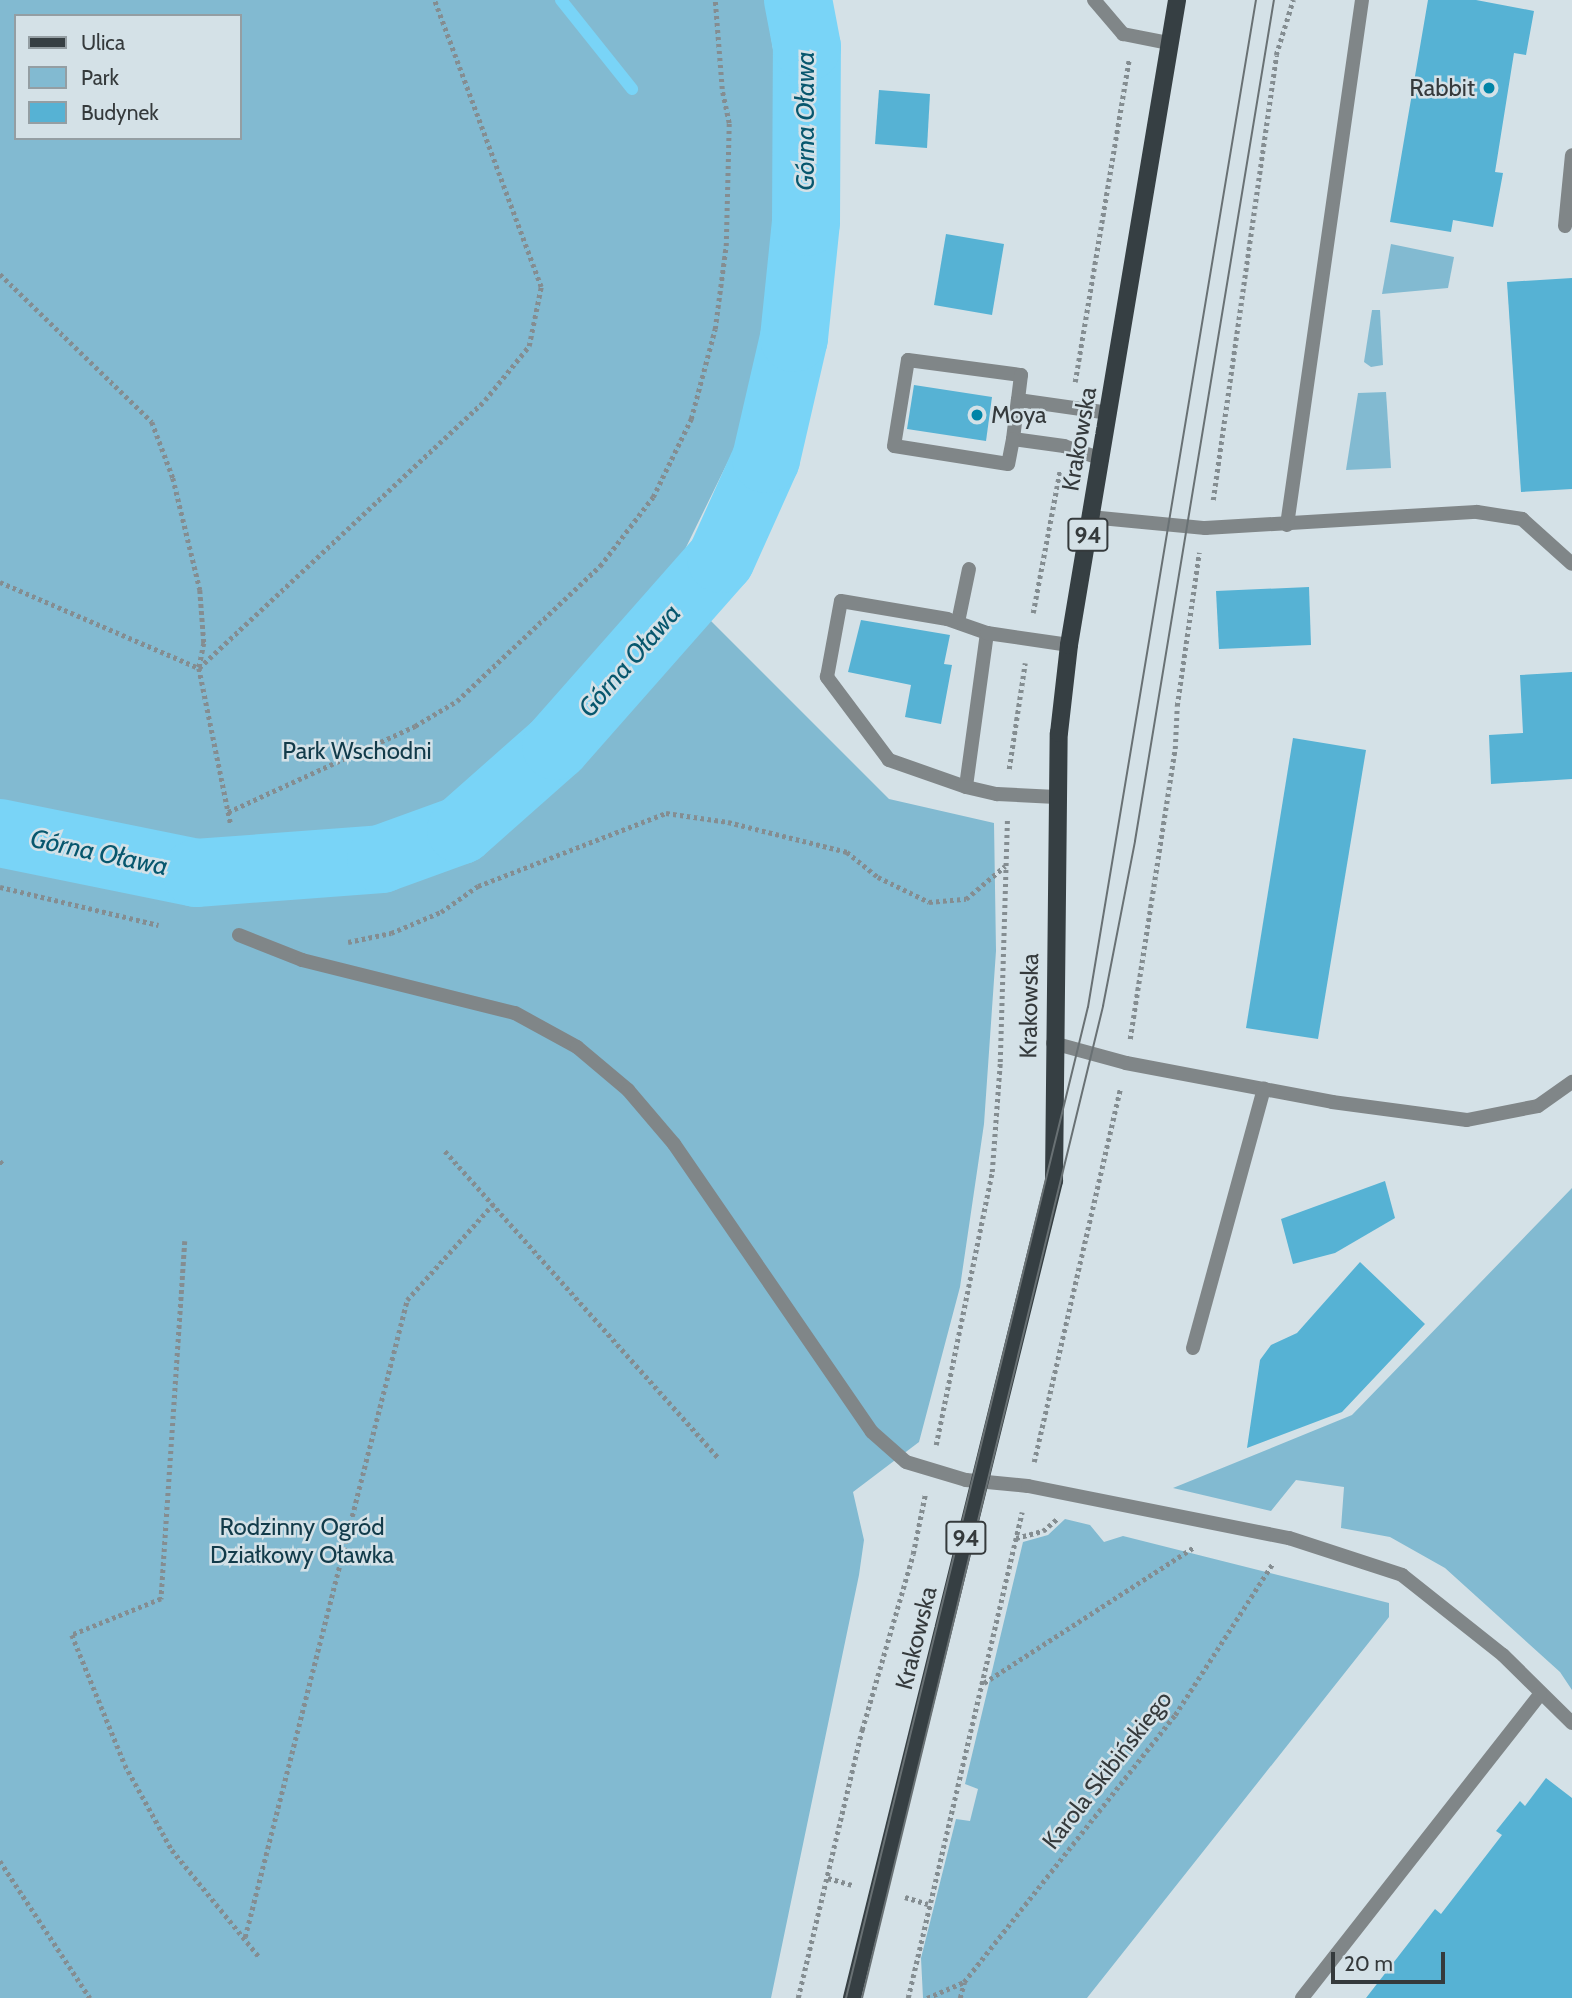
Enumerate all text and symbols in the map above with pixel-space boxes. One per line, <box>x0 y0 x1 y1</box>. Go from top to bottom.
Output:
legend <box>14 14 242 140</box>
text: Ulica <box>81 30 125 55</box>
water label: Górna Oława <box>790 51 822 191</box>
text: Park <box>81 65 119 90</box>
place label: Rabbit <box>1409 74 1475 102</box>
marker: Rabbit <box>1481 80 1497 96</box>
text: Budynek <box>81 100 159 125</box>
street label: Krakowska <box>1056 385 1102 493</box>
place label: Moya <box>991 401 1047 429</box>
marker: Moya <box>969 407 985 423</box>
road number: 94 <box>1067 516 1109 554</box>
water label: Górna Oława <box>572 598 688 724</box>
park label: Park Wschodni <box>282 737 432 765</box>
water label: Górna Oława <box>27 823 171 883</box>
street label: Krakowska <box>1014 953 1044 1059</box>
park label: Rodzinny Ogród Działkowy Oławka <box>210 1513 394 1569</box>
road number: 94 <box>945 1518 987 1558</box>
street label: Krakowska <box>889 1583 943 1693</box>
street label: Karola Skibińskiego <box>1036 1685 1178 1855</box>
scale bar <box>1334 1938 1448 1982</box>
text: 20 m <box>1344 1951 1393 1976</box>

